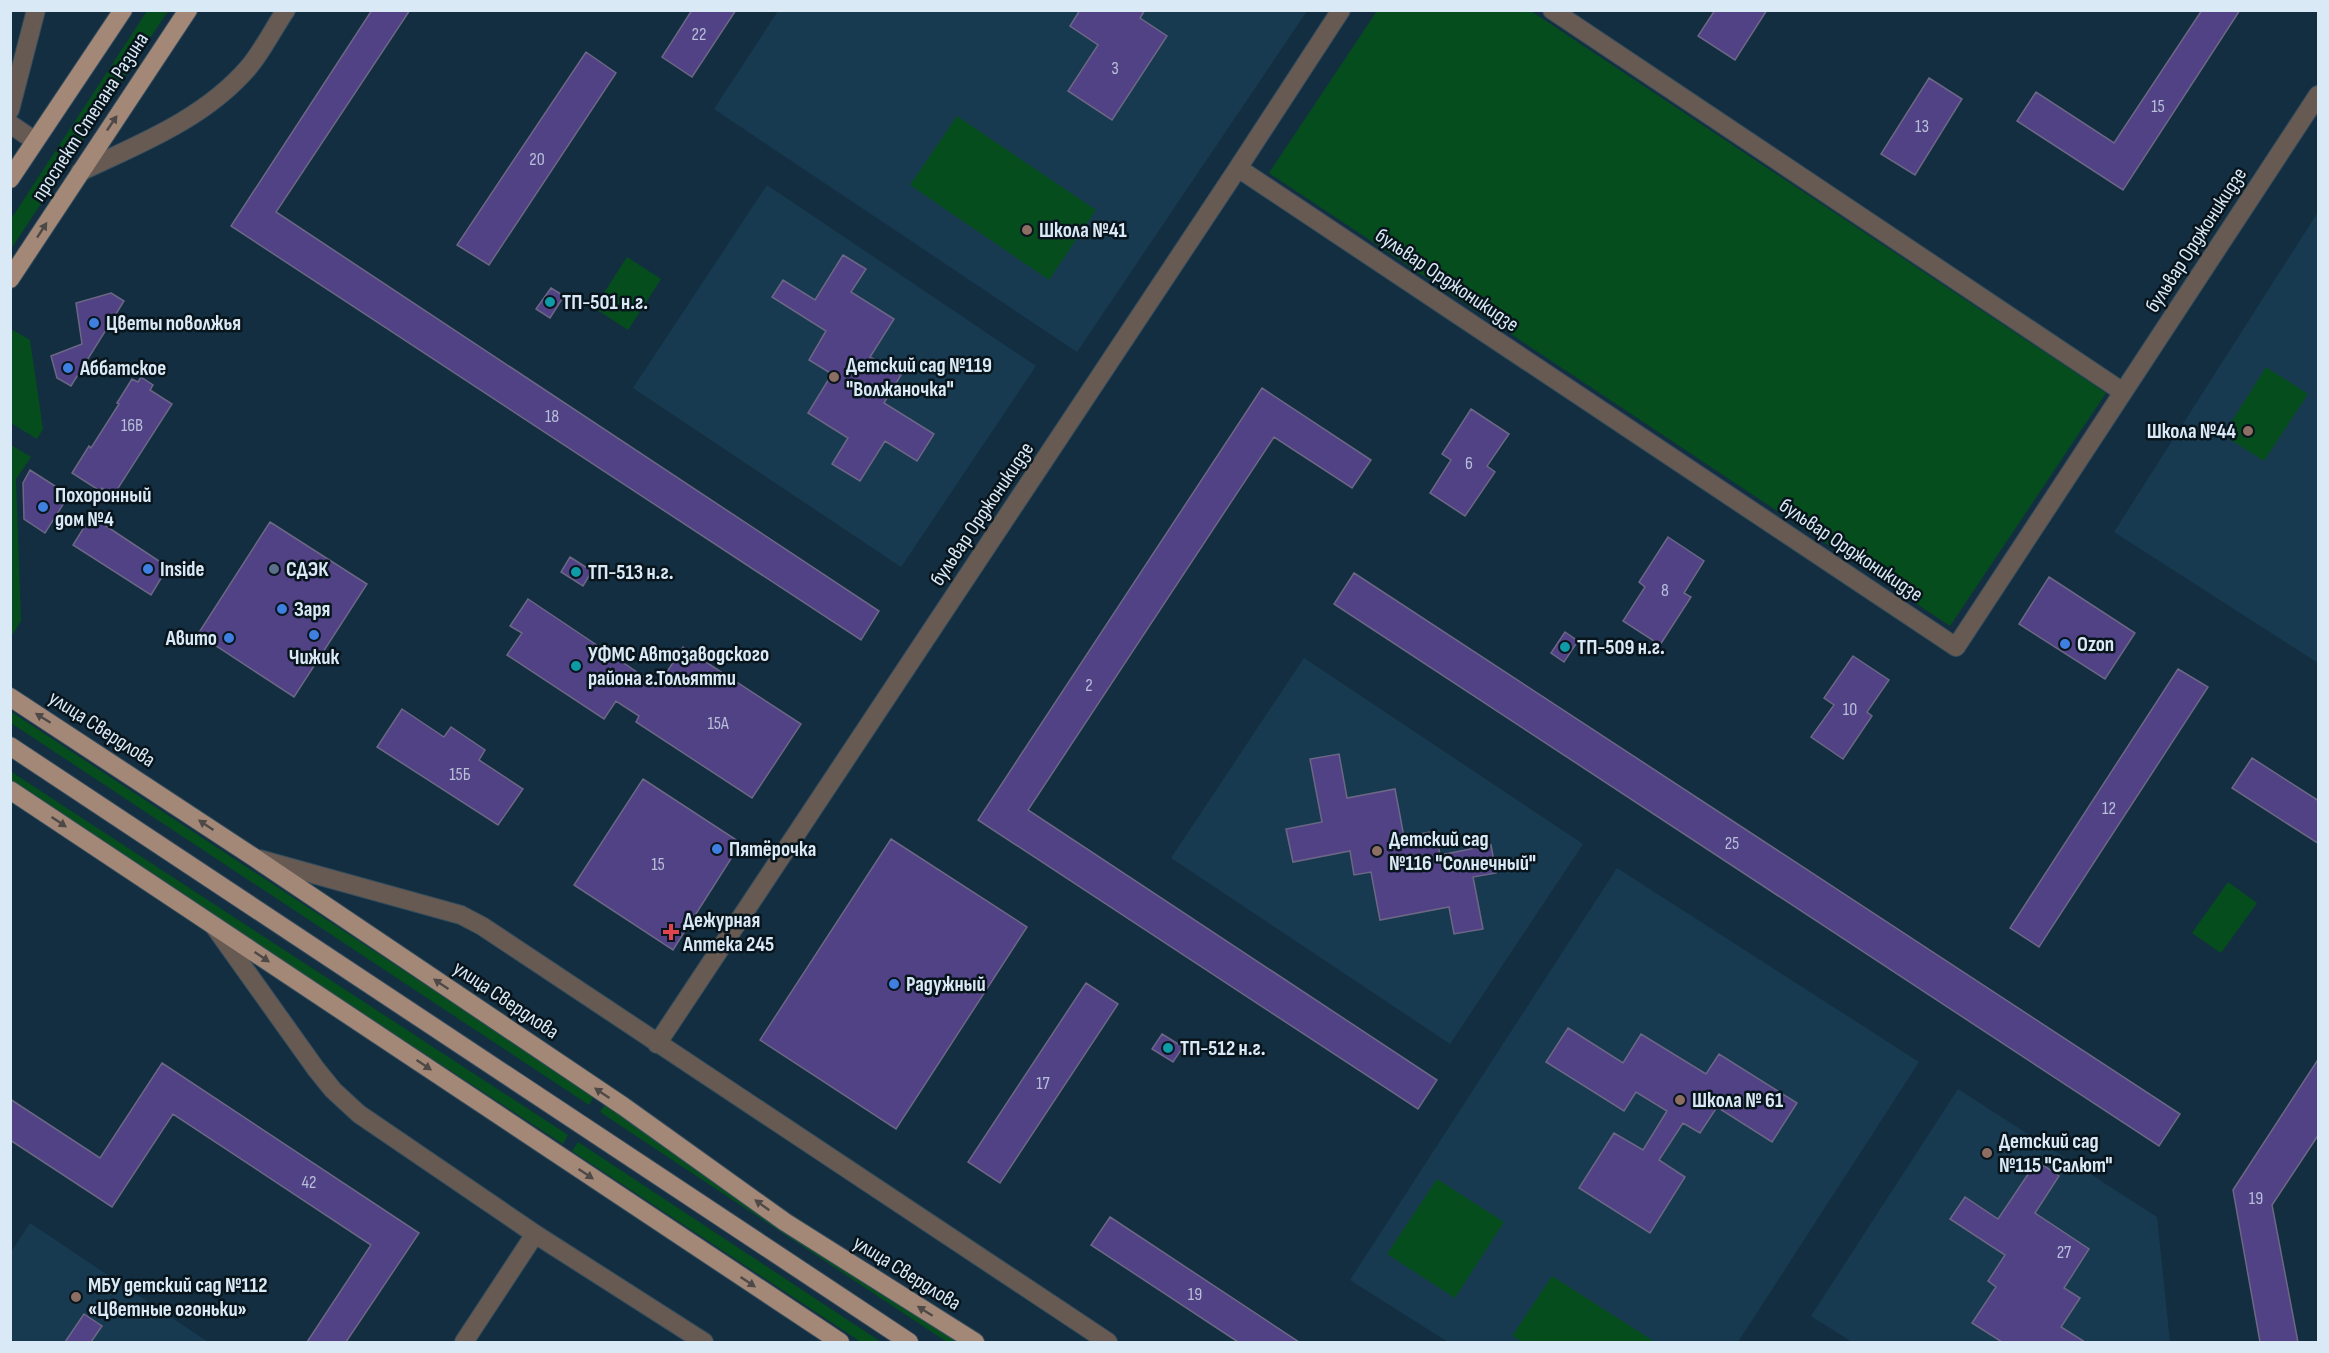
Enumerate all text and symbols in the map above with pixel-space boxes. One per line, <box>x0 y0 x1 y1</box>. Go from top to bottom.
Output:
house number: 22 <box>692 24 706 45</box>
street label: проспект Степана Разина <box>26 28 154 206</box>
house number: 3 <box>1111 58 1119 79</box>
house number: 15 <box>2151 96 2165 117</box>
one-way arrow <box>107 115 118 132</box>
house number: 13 <box>1915 116 1929 137</box>
house number: 20 <box>529 149 545 170</box>
street label: бульвар Орджоникидзе <box>2140 163 2252 317</box>
place label: Школа №41 <box>1039 218 1127 243</box>
one-way arrow <box>37 222 48 238</box>
marker: Школа №41 <box>1020 223 1034 237</box>
street label: бульвар Орджоникидзе <box>1370 223 1524 337</box>
place label: ТП-501 н.г. <box>562 290 648 315</box>
marker: ТП-501 н.г. <box>543 295 557 309</box>
place label: Цветы поволжья <box>106 311 241 336</box>
marker: Цветы поволжья <box>87 316 101 330</box>
place label: Детский сад №119 "Волжаночка" <box>846 353 992 402</box>
place label: Аббатское <box>79 356 166 381</box>
marker: Аббатское <box>61 361 75 375</box>
marker: Детский сад №119 "Волжаночка" <box>827 370 841 384</box>
house number: 18 <box>545 406 559 427</box>
house number: 16В <box>121 415 143 436</box>
place label: Школа №44 <box>2147 419 2236 444</box>
marker: Школа №44 <box>2241 424 2255 438</box>
street label: бульвар Орджоникидзе <box>925 437 1039 591</box>
house number: 6 <box>1465 453 1473 474</box>
place label: Похоронный дом №4 <box>55 483 151 532</box>
street label: бульвар Орджоникидзе <box>1774 493 1928 607</box>
marker: Похоронный дом №4 <box>36 500 50 514</box>
place label: Inside <box>160 557 204 582</box>
place label: СДЭК <box>286 557 329 582</box>
place label: ТП-513 н.г. <box>588 560 673 585</box>
marker: Inside <box>141 562 155 576</box>
marker: СДЭК <box>267 562 281 576</box>
marker: ТП-513 н.г. <box>569 565 583 579</box>
house number: 8 <box>1661 580 1669 601</box>
place label: Заря <box>294 597 330 622</box>
marker: Заря <box>275 602 289 616</box>
place label: Авито <box>165 626 217 651</box>
marker: Чижик <box>307 628 321 642</box>
marker: Авито <box>222 631 236 645</box>
place label: Ozon <box>2077 632 2114 657</box>
place label: ТП-509 н.г. <box>1577 635 1665 660</box>
marker: Ozon <box>2058 637 2072 651</box>
marker: ТП-509 н.г. <box>1558 640 1572 654</box>
place label: УФМС Автозаводского района г.Тольятти <box>588 642 769 691</box>
place label: Чижик <box>289 645 339 670</box>
marker: УФМС Автозаводского района г.Тольятти <box>569 659 583 673</box>
house number: 2 <box>1085 675 1093 696</box>
street label: улица Свердлова <box>44 685 160 773</box>
house number: 10 <box>1843 699 1857 720</box>
one-way arrow <box>35 712 52 723</box>
house number: 15А <box>707 713 729 734</box>
house number: 15Б <box>449 764 471 785</box>
house number: 12 <box>2102 798 2116 819</box>
one-way arrow <box>51 816 67 827</box>
one-way arrow <box>198 820 214 831</box>
place label: Детский сад №116 "Солнечный" <box>1389 827 1536 876</box>
house number: 25 <box>1725 833 1739 854</box>
place label: Пятёрочка <box>729 837 816 862</box>
marker: Пятёрочка <box>710 842 724 856</box>
marker: Детский сад №116 "Солнечный" <box>1370 844 1384 858</box>
house number: 15 <box>651 854 665 875</box>
place label: Дежурная Аптека 245 <box>682 908 774 957</box>
marker: Дежурная Аптека 245 <box>664 925 678 939</box>
one-way arrow <box>253 951 269 963</box>
street label: улица Свердлова <box>448 956 564 1044</box>
place label: Радужный <box>906 972 986 997</box>
marker: Радужный <box>887 977 901 991</box>
one-way arrow <box>433 978 449 989</box>
place label: ТП-512 н.г. <box>1180 1036 1265 1061</box>
marker: ТП-512 н.г. <box>1161 1041 1175 1055</box>
one-way arrow <box>415 1060 432 1071</box>
house number: 17 <box>1036 1073 1051 1094</box>
one-way arrow <box>595 1087 611 1099</box>
place label: Школа № 61 <box>1692 1088 1783 1113</box>
marker: Школа № 61 <box>1673 1093 1687 1107</box>
place label: Детский сад №115 "Салют" <box>1999 1129 2113 1178</box>
marker: Детский сад №115 "Салют" <box>1980 1146 1994 1160</box>
one-way arrow <box>577 1168 593 1180</box>
house number: 42 <box>301 1172 317 1193</box>
house number: 19 <box>2249 1188 2263 1209</box>
one-way arrow <box>754 1199 770 1211</box>
street label: улица Свердлова <box>849 1230 965 1316</box>
house number: 27 <box>2057 1242 2072 1263</box>
place label: МБУ детский сад №112 «Цветные огоньки» <box>88 1273 267 1322</box>
one-way arrow <box>740 1276 757 1287</box>
house number: 19 <box>1188 1284 1202 1305</box>
marker: МБУ детский сад №112 «Цветные огоньки» <box>69 1290 83 1304</box>
one-way arrow <box>917 1306 933 1317</box>

